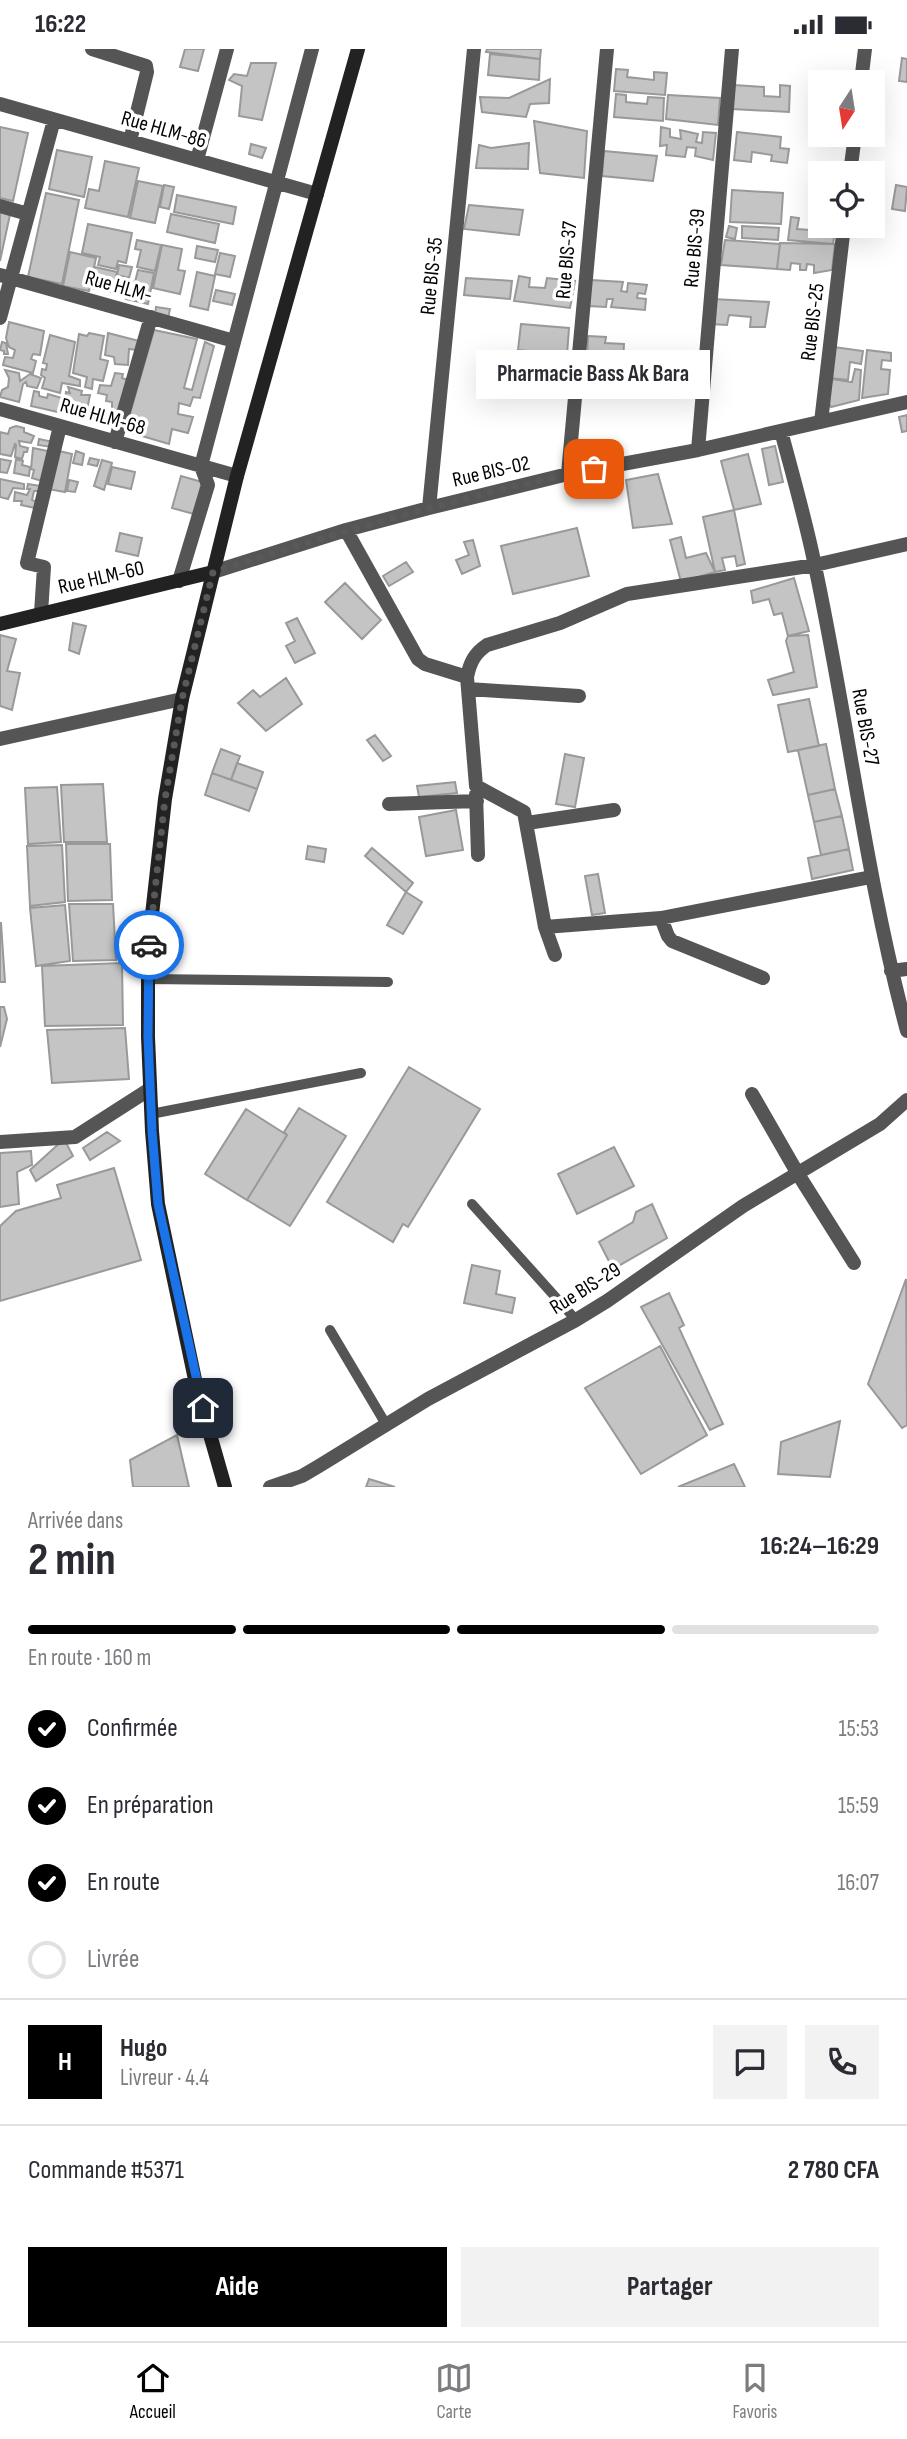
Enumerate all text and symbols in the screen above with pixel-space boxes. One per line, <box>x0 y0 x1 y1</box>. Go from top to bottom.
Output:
text: 16:22 <box>35 9 86 40</box>
north arrow <box>808 70 886 147</box>
map controls <box>808 70 885 238</box>
street label: Rue HLM-86 <box>118 105 209 154</box>
button: locate <box>808 161 885 238</box>
street label: Rue BIS-39 <box>679 208 710 288</box>
street label: Rue BIS-37 <box>551 220 582 300</box>
street label: Rue BIS-35 <box>415 236 448 316</box>
street label: Rue HLM- <box>82 265 155 308</box>
street label: Rue BIS-25 <box>795 282 830 362</box>
callout: Pharmacie Bass Ak Bara <box>477 350 711 399</box>
text: Pharmacie Bass Ak Bara <box>497 360 689 388</box>
street label: Rue HLM-68 <box>57 392 148 441</box>
pin <box>564 439 624 499</box>
street label: Rue BIS-02 <box>450 450 532 493</box>
icon: bag <box>575 450 613 488</box>
street label: Rue HLM-60 <box>56 555 147 600</box>
street label: Rue BIS-27 <box>846 687 885 768</box>
courier <box>114 910 184 980</box>
icon: car <box>130 926 168 964</box>
street label: Rue BIS-29 <box>545 1257 625 1320</box>
pin <box>173 1378 233 1438</box>
icon: home <box>184 1389 222 1427</box>
text: Arrivée dans <box>28 1507 123 1535</box>
text: 16:24–16:29 <box>760 1531 879 1562</box>
text: 2 min <box>28 1533 116 1588</box>
text: En route · 160 m <box>28 1644 151 1672</box>
icon: check <box>28 1710 66 1748</box>
text: Confirmée <box>87 1713 178 1744</box>
text: 15:53 <box>839 1715 879 1743</box>
icon: check <box>28 1787 66 1825</box>
text: En préparation <box>87 1790 214 1821</box>
text: 15:59 <box>838 1792 879 1820</box>
icon: check <box>28 1864 66 1902</box>
text: En route <box>87 1867 160 1898</box>
text: 16:07 <box>837 1869 879 1897</box>
text: Livrée <box>87 1944 139 1975</box>
button: chat <box>713 2025 787 2099</box>
button: phone <box>805 2025 879 2099</box>
text: Hugo <box>120 2033 167 2064</box>
text: H <box>58 2047 72 2078</box>
text: Livreur · 4.4 <box>120 2064 209 2092</box>
text: Commande #5371 <box>28 2155 184 2186</box>
text: 2 780 CFA <box>788 2155 879 2186</box>
button: Aide <box>28 2247 447 2327</box>
button: Partager <box>461 2247 879 2327</box>
tab: Accueil <box>130 2359 176 2424</box>
tab: Carte <box>435 2359 473 2424</box>
tab: Favoris <box>732 2359 777 2424</box>

